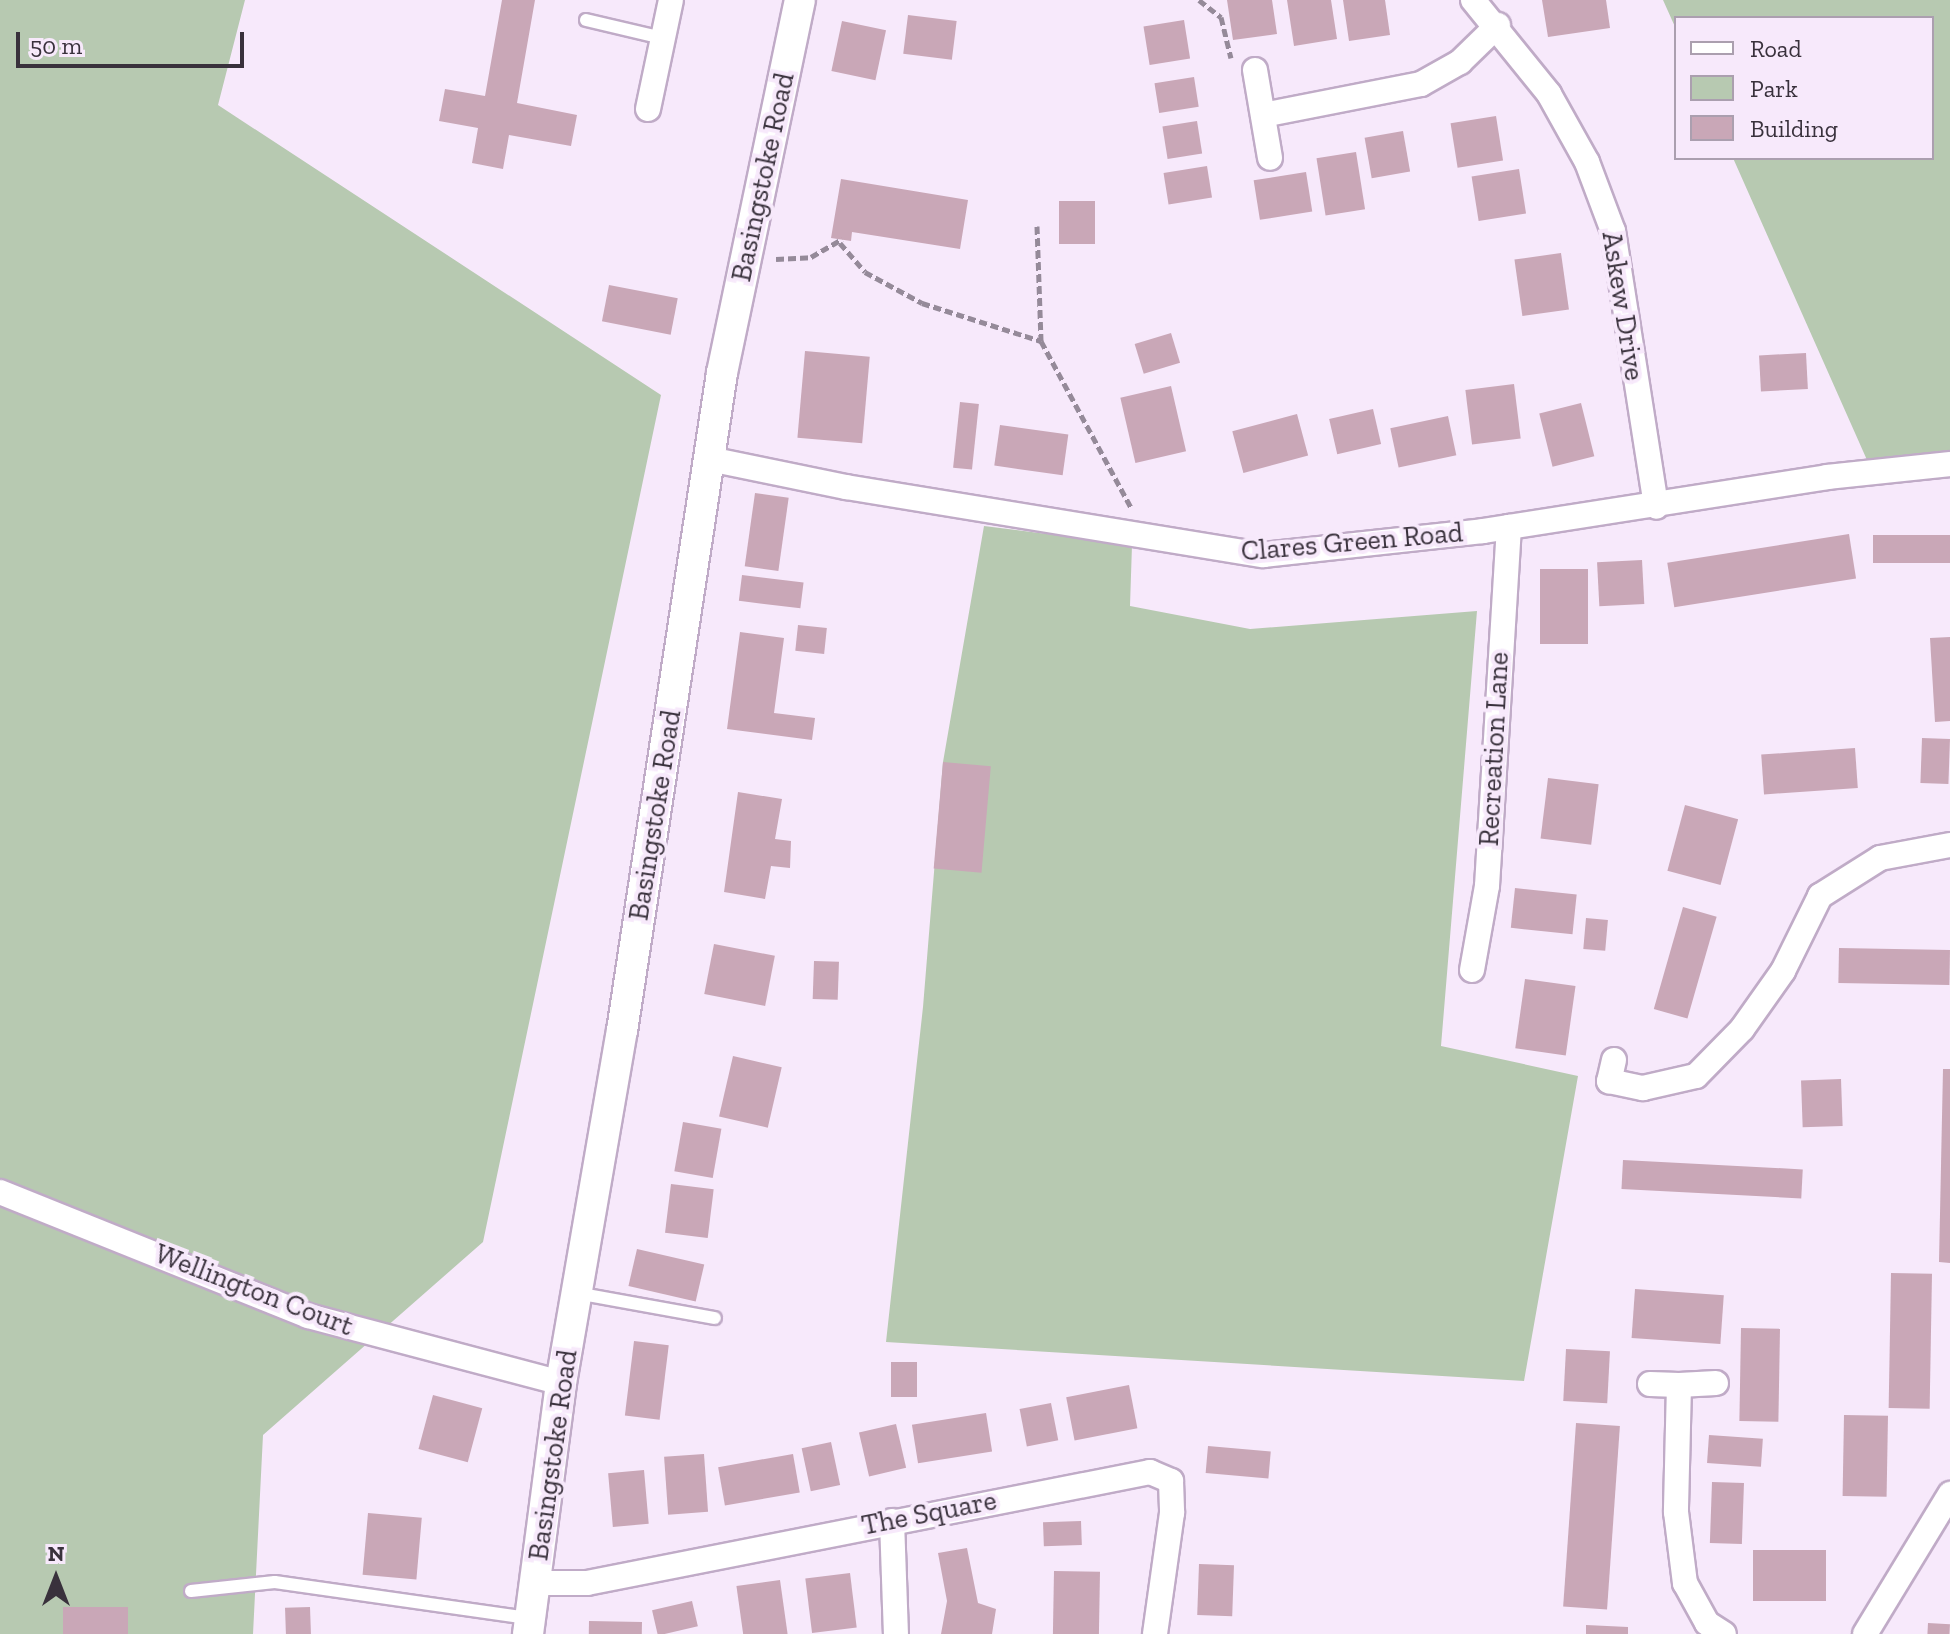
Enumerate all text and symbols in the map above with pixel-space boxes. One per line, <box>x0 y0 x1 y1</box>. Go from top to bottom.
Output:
scale bar <box>20 16 248 66</box>
legend <box>1674 16 1934 160</box>
text: 50 m <box>30 31 82 60</box>
text: Road <box>1750 34 1802 63</box>
street label: Basingstoke Road <box>724 69 802 285</box>
text: Park <box>1750 74 1798 103</box>
text: Building <box>1750 114 1838 143</box>
street label: Askew Drive <box>1595 229 1651 383</box>
street label: Clares Green Road <box>1240 516 1464 568</box>
street label: Recreation Lane <box>1472 651 1516 847</box>
street label: Basingstoke Road <box>622 707 688 923</box>
street label: Wellington Court <box>150 1237 358 1343</box>
street label: Basingstoke Road <box>522 1347 584 1563</box>
street label: The Square <box>859 1483 999 1543</box>
north arrow <box>16 1538 96 1618</box>
text: N <box>48 1540 64 1567</box>

